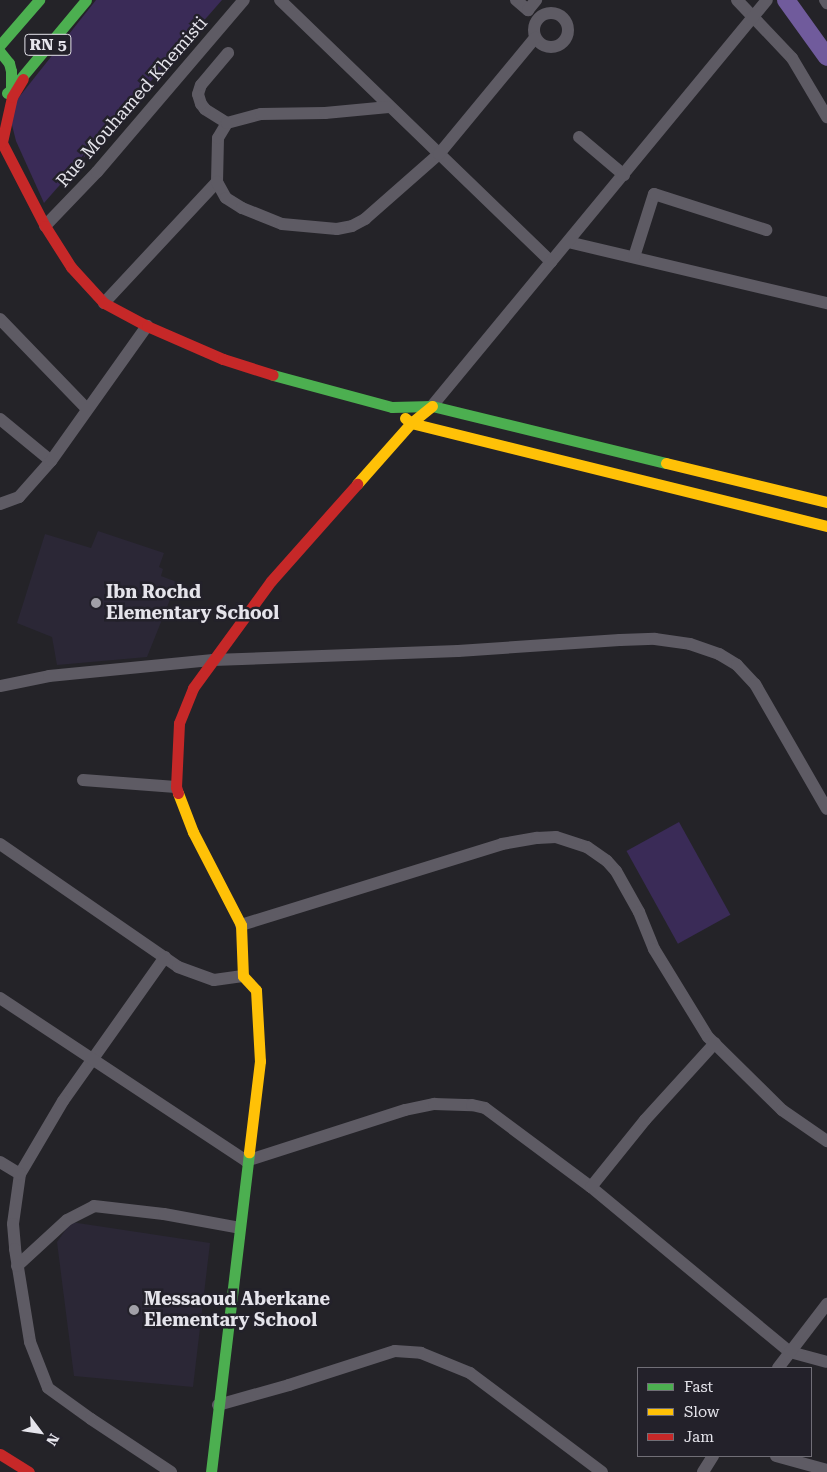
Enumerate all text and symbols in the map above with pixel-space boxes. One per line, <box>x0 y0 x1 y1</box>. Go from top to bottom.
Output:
street label: Rue Mouhamed Khemisti <box>52 12 212 192</box>
road number: RN 5 <box>24 32 72 58</box>
place label: Ibn Rochd Elementary School <box>106 582 279 624</box>
marker: Ibn Rochd Elementary School <box>90 597 102 609</box>
place label: Messaoud Aberkane Elementary School <box>144 1289 330 1332</box>
marker: Messaoud Aberkane Elementary School <box>128 1304 140 1316</box>
legend <box>637 1367 812 1457</box>
text: Fast <box>684 1378 713 1396</box>
text: Slow <box>684 1403 719 1421</box>
north arrow <box>15 1407 65 1457</box>
text: Jam <box>684 1428 714 1446</box>
text: N <box>43 1431 62 1448</box>

